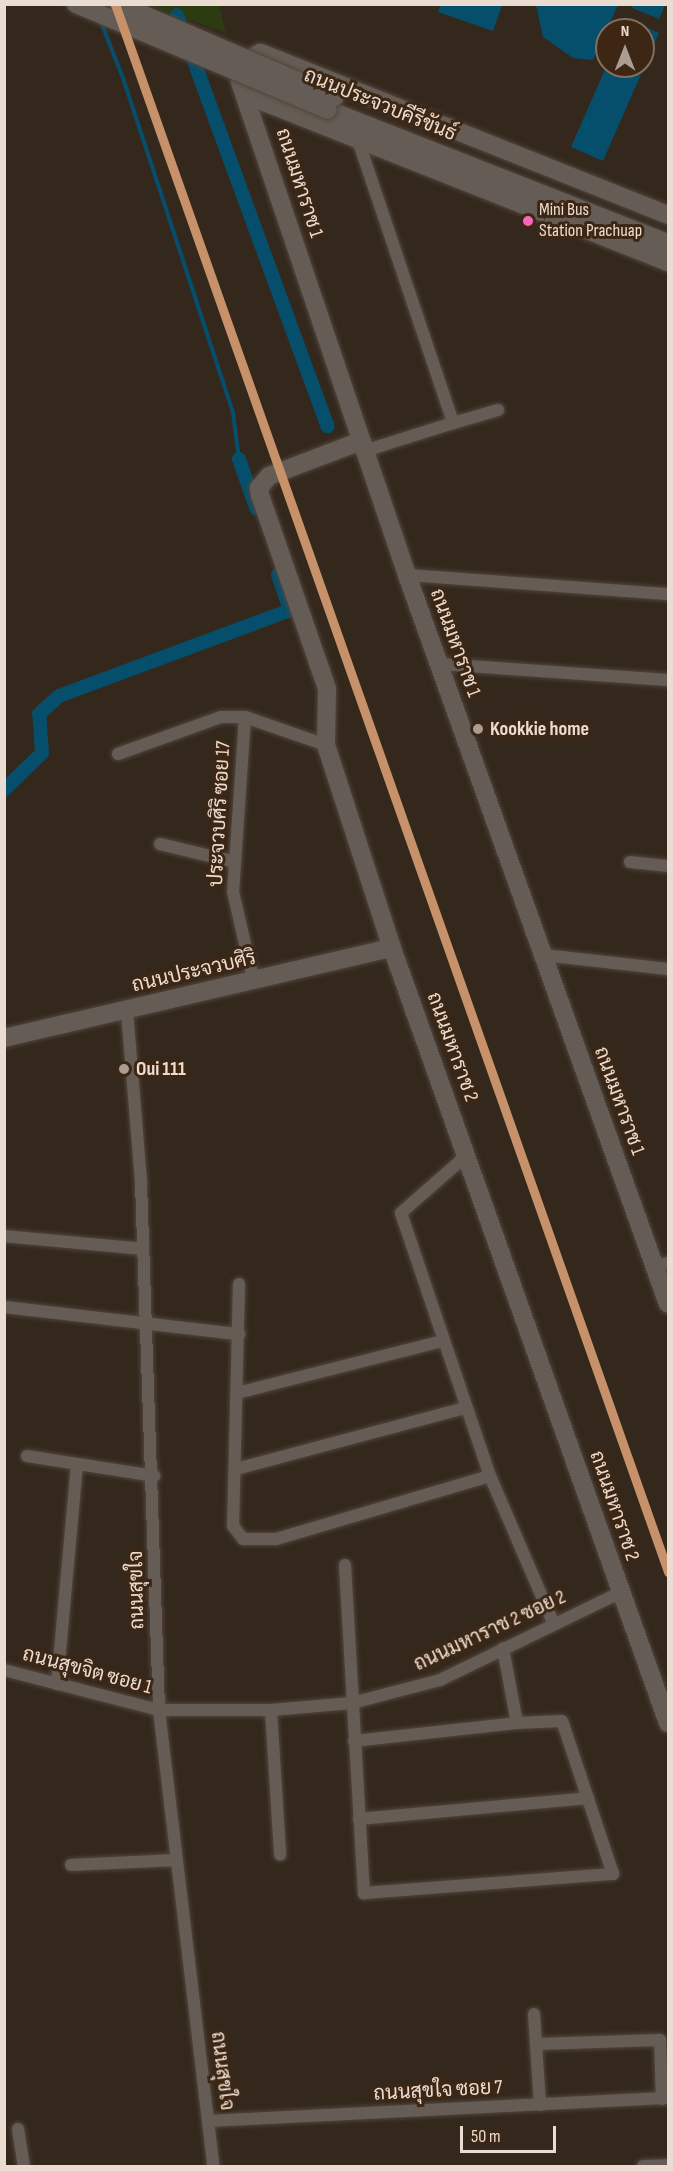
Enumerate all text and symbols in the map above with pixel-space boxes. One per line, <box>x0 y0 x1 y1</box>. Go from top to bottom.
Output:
north arrow <box>595 18 655 78</box>
text: N <box>621 22 629 41</box>
street label: ถนนประจวบคีรีขันธ์ <box>300 64 460 146</box>
street label: ถนนมหาราช 1 <box>270 125 328 241</box>
place label: Mini Bus Station Prachuap <box>539 200 642 242</box>
marker: Mini Bus Station Prachuap <box>522 215 534 227</box>
street label: ถนนมหาราช 1 <box>424 586 486 700</box>
place label: Kookkie home <box>490 717 589 741</box>
marker: Kookkie home <box>471 722 485 736</box>
street label: ประจวบศิริ ซอย 17 <box>204 740 236 888</box>
street label: ถนนประจวบศิริ <box>130 946 258 998</box>
street label: ถนนมหาราช 2 <box>421 989 483 1105</box>
street label: ถนนมหาราช 1 <box>588 1044 650 1158</box>
place label: Oui 111 <box>136 1057 186 1081</box>
marker: Oui 111 <box>117 1062 131 1076</box>
street label: ถนนมหาราช 2 <box>584 1448 644 1564</box>
street label: ถนนสุขใจ <box>124 1550 150 1630</box>
street label: ถนนมหาราช 2 ซอย 2 <box>410 1585 570 1677</box>
street label: ถนนสุขจิต ซอย 1 <box>20 1642 154 1700</box>
street label: ถนนสุขใจ <box>205 2030 239 2112</box>
street label: ถนนสุขใจ ซอย 7 <box>373 2076 503 2106</box>
scale bar <box>463 2114 559 2152</box>
text: 50 m <box>471 2126 501 2147</box>

